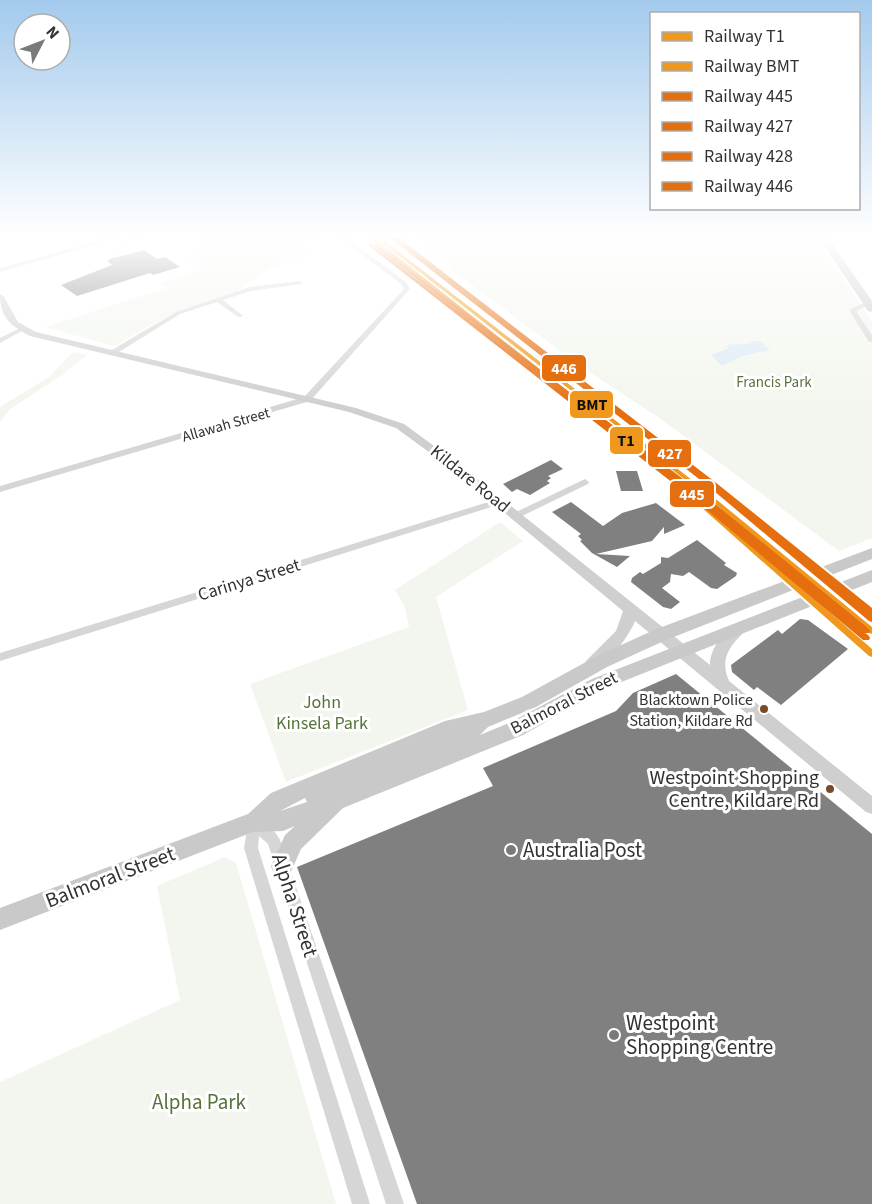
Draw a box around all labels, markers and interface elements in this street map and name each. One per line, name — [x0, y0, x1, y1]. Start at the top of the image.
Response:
north arrow — [12, 12, 72, 72]
legend — [650, 12, 860, 210]
text: N — [41, 21, 64, 44]
text: Railway T1 — [704, 24, 785, 49]
text: Railway BMT — [704, 54, 800, 79]
text: Railway 445 — [704, 84, 793, 109]
text: Railway 427 — [704, 114, 793, 139]
text: Railway 428 — [704, 144, 793, 169]
text: Railway 446 — [704, 174, 793, 199]
line badge: 446 — [541, 354, 587, 382]
text: 446 — [551, 358, 577, 380]
park label: Francis Park — [736, 372, 812, 393]
line badge: BMT — [569, 390, 614, 419]
text: BMT — [577, 394, 607, 416]
street label: Allawah Street — [180, 402, 272, 448]
line badge: T1 — [609, 426, 644, 455]
text: T1 — [617, 430, 635, 452]
street label: Kildare Road — [425, 439, 515, 519]
line badge: 427 — [647, 439, 692, 468]
text: 427 — [657, 443, 683, 465]
line badge: 445 — [669, 480, 715, 508]
text: 445 — [679, 484, 705, 506]
street label: Carinya Street — [195, 553, 303, 607]
street label: Balmoral Street — [506, 665, 622, 741]
place label: Blacktown Police Station, Kildare Rd — [629, 689, 753, 732]
park label: John Kinsela Park — [276, 690, 368, 736]
marker: Blacktown Police Station, Kildare Rd — [758, 703, 770, 715]
place label: Westpoint Shopping Centre, Kildare Rd — [650, 764, 819, 815]
marker: Westpoint Shopping Centre, Kildare Rd — [824, 783, 836, 795]
place label: Australia Post — [523, 835, 642, 865]
street label: Balmoral Street — [41, 839, 179, 915]
marker: Australia Post — [504, 843, 518, 857]
street label: Alpha Street — [264, 849, 326, 961]
place label: Westpoint Shopping Centre — [626, 1008, 773, 1062]
marker: Westpoint Shopping Centre — [607, 1028, 621, 1042]
park label: Alpha Park — [152, 1087, 247, 1117]

